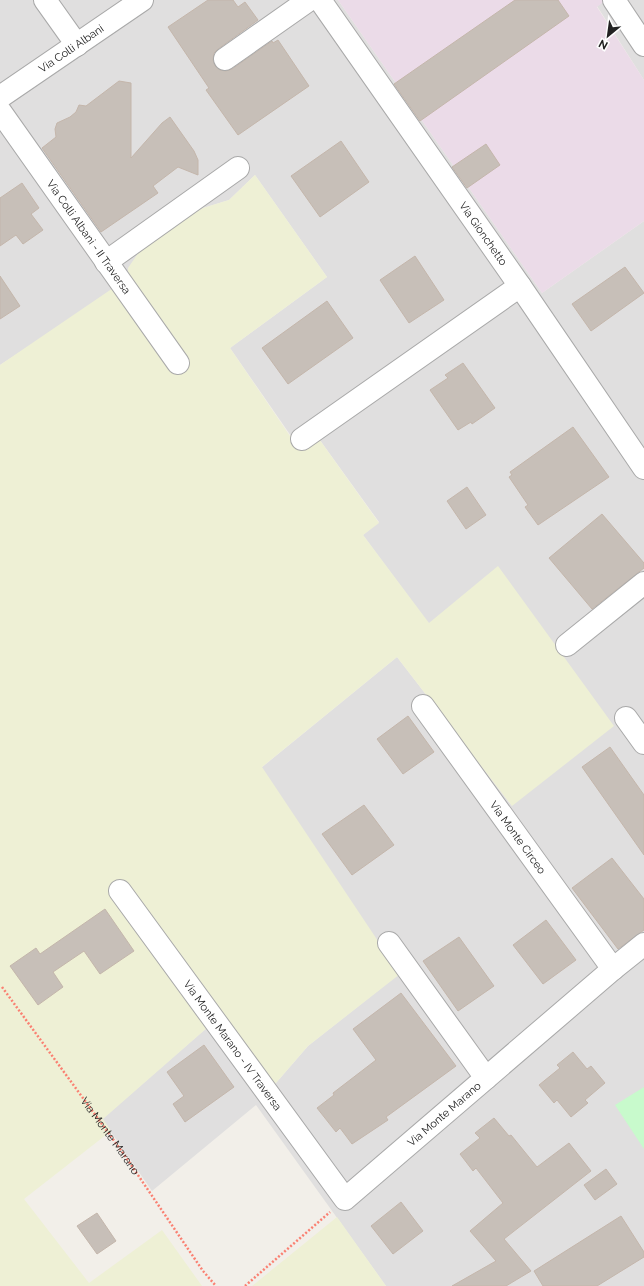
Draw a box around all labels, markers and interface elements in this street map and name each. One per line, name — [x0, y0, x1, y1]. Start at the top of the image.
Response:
north arrow — [588, 16, 628, 56]
street label: Via Colli Albani — [36, 22, 106, 76]
text: N — [597, 37, 610, 52]
street label: Via Colli Albani - II Traversa — [44, 177, 133, 297]
street label: Via Gionchetto — [456, 200, 510, 269]
street label: Via Monte Circeo — [487, 799, 548, 877]
street label: Via Monte Marano - IV Traversa — [180, 978, 284, 1113]
street label: Via Monte Marano — [405, 1079, 484, 1149]
street label: Via Monte Marano — [77, 1095, 142, 1178]

